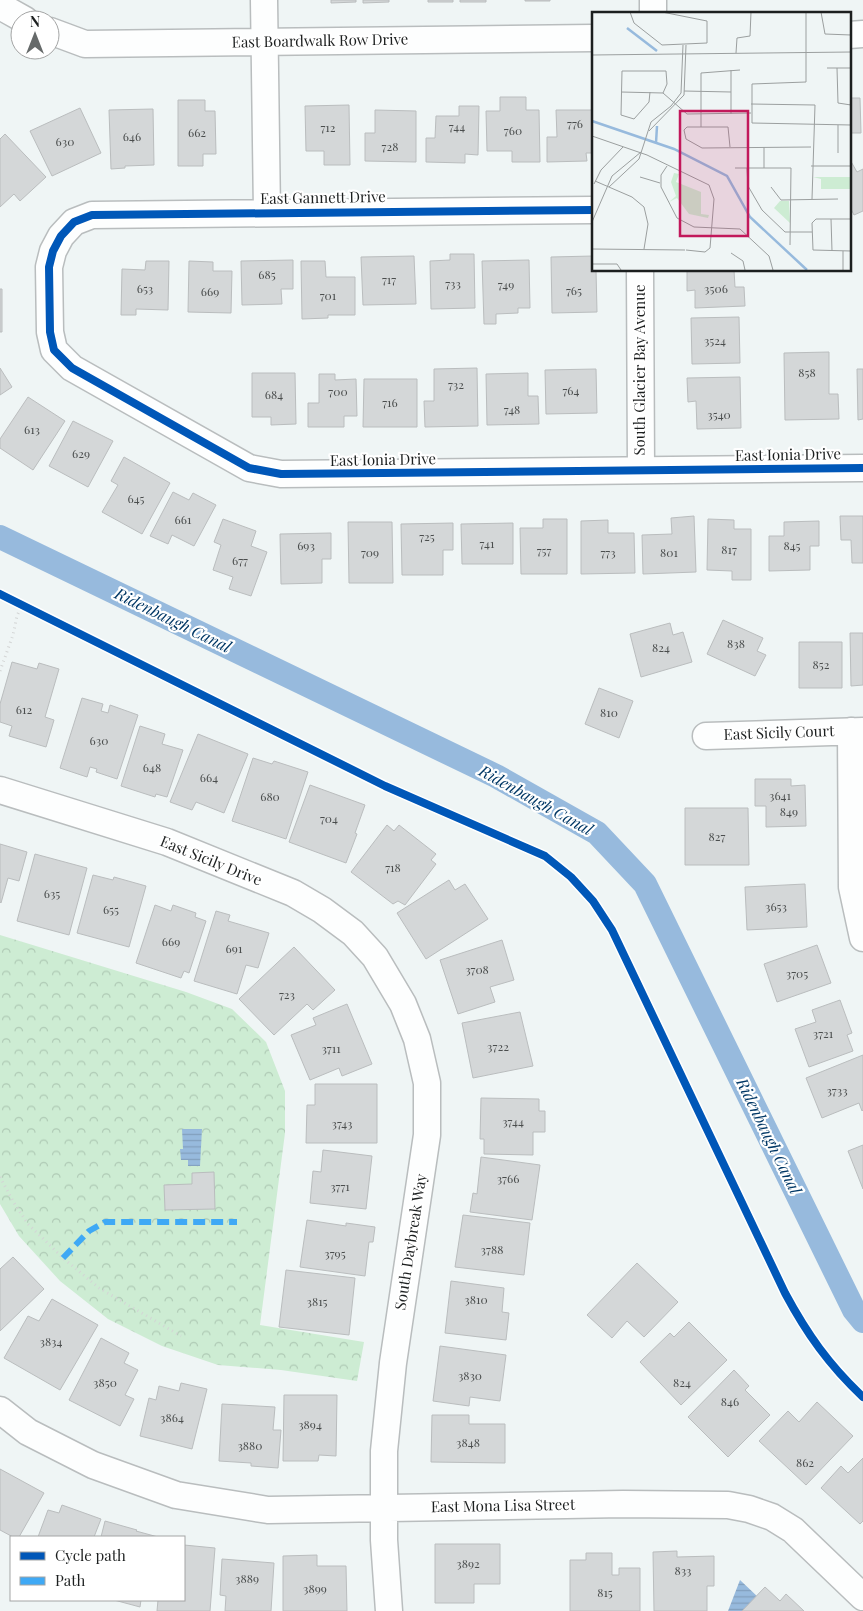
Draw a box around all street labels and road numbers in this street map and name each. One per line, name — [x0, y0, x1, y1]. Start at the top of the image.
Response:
street label: East Boardwalk Row Drive — [231, 28, 408, 52]
street label: East Gannett Drive — [260, 186, 386, 208]
street label: South Glacier Bay Avenue — [629, 284, 649, 456]
street label: East Ionia Drive — [735, 443, 841, 465]
street label: East Ionia Drive — [330, 448, 436, 470]
street label: East Sicily Court — [723, 720, 835, 744]
street label: East Sicily Drive — [157, 831, 265, 890]
street label: South Daybreak Way — [389, 1172, 431, 1311]
street label: East Mona Lisa Street — [431, 1494, 576, 1516]

